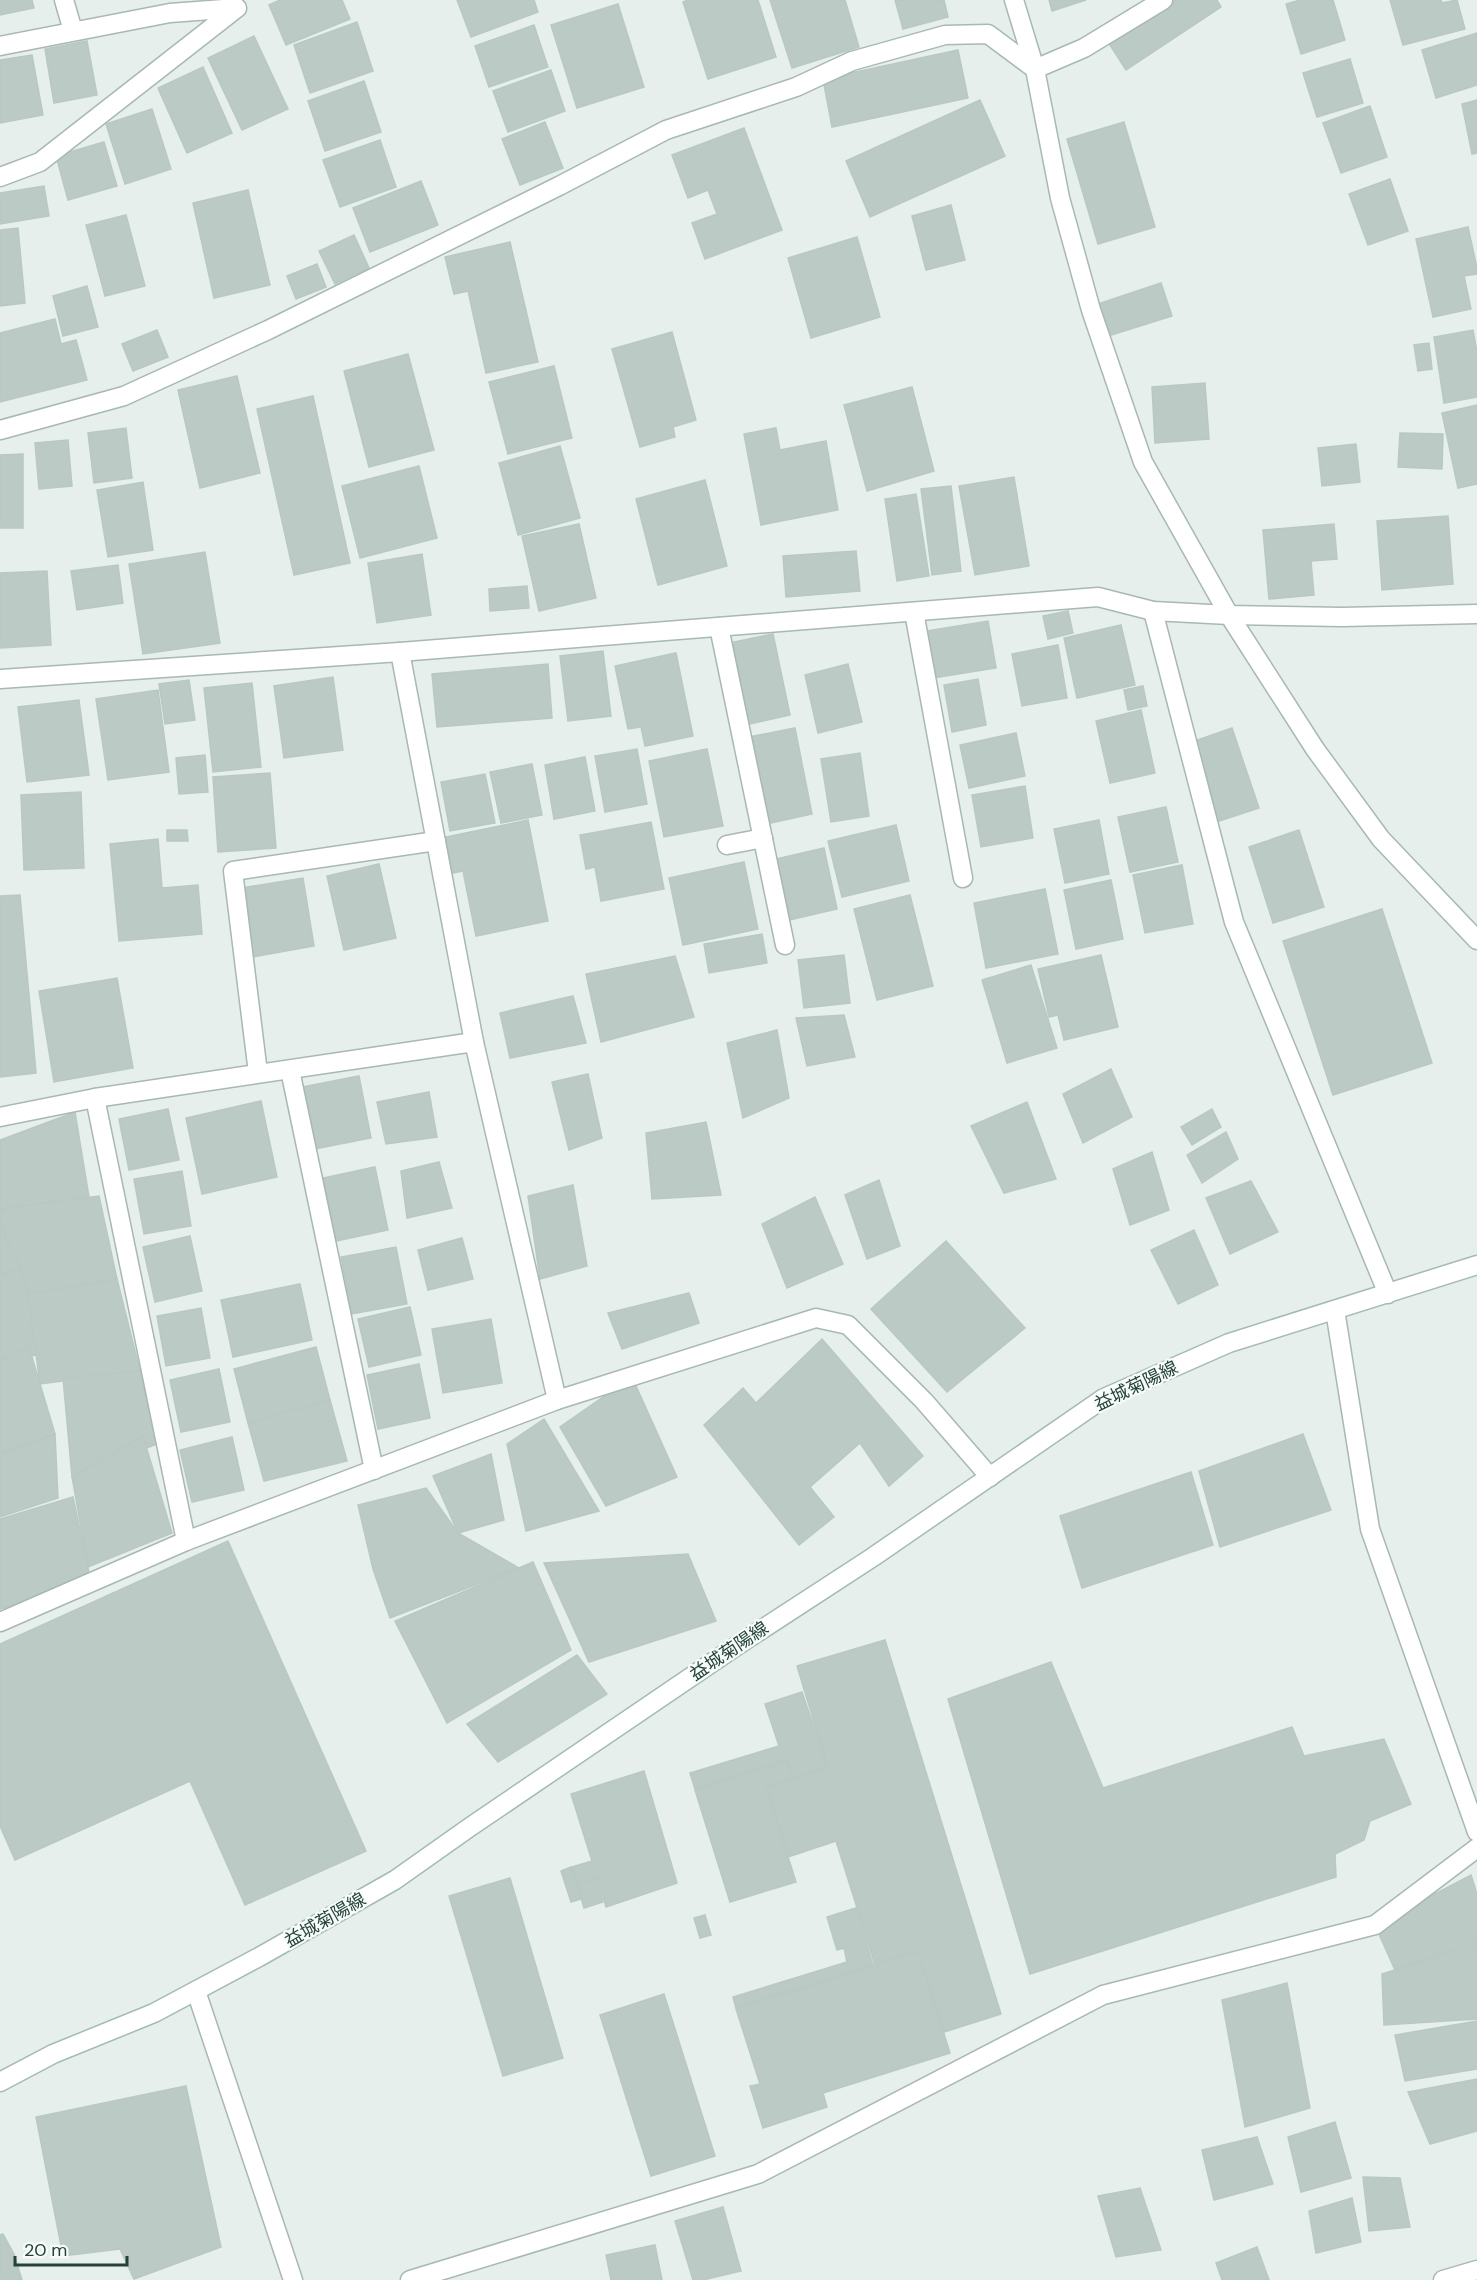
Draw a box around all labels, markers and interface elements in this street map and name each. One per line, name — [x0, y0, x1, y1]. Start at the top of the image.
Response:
street label: 益城菊陽線 — [1090, 1355, 1182, 1417]
street label: 益城菊陽線 — [685, 1616, 773, 1686]
street label: 益城菊陽線 — [280, 1887, 370, 1953]
scale bar — [15, 2229, 128, 2267]
text: 20 m — [24, 2238, 67, 2262]

